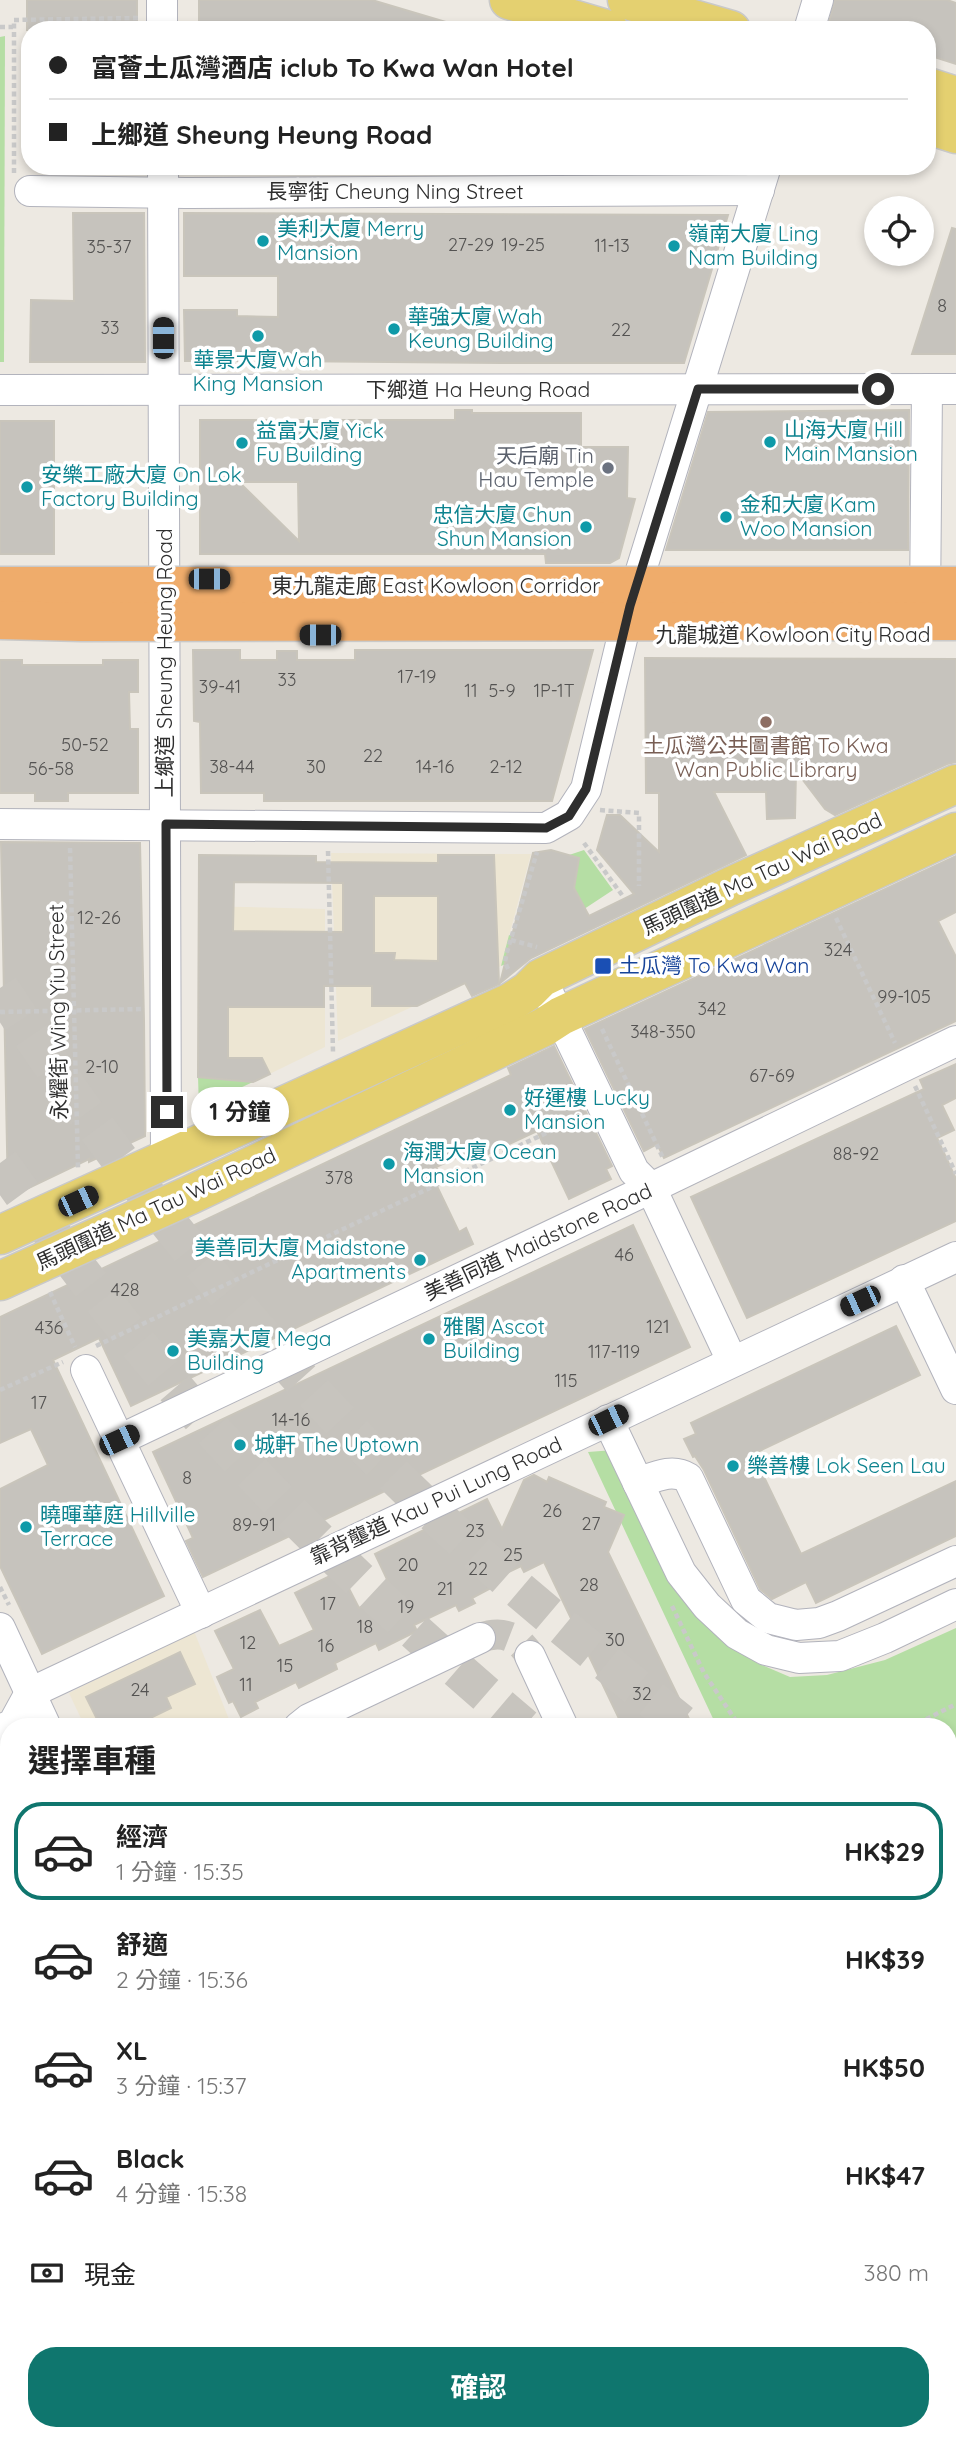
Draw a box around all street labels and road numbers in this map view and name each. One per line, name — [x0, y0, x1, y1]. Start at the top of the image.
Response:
street label: 長寧街 Cheung Ning Street — [266, 178, 524, 204]
street label: 下鄉道 Ha Heung Road — [366, 376, 590, 402]
street label: 上鄉道 Sheung Heung Road — [151, 528, 177, 798]
street label: 東九龍走廊 East Kowloon Corridor — [272, 572, 600, 598]
street label: 九龍城道 Kowloon City Road — [656, 621, 930, 647]
street label: 馬頭圍道 Ma Tau Wai Road — [638, 806, 886, 940]
street label: 永耀街 Wing Yiu Street — [42, 904, 72, 1120]
street label: 馬頭圍道 Ma Tau Wai Road — [32, 1141, 280, 1275]
street label: 美善同道 Maidstone Road — [420, 1177, 656, 1305]
street label: 靠背壟道 Kau Pui Lung Road — [306, 1430, 566, 1570]

